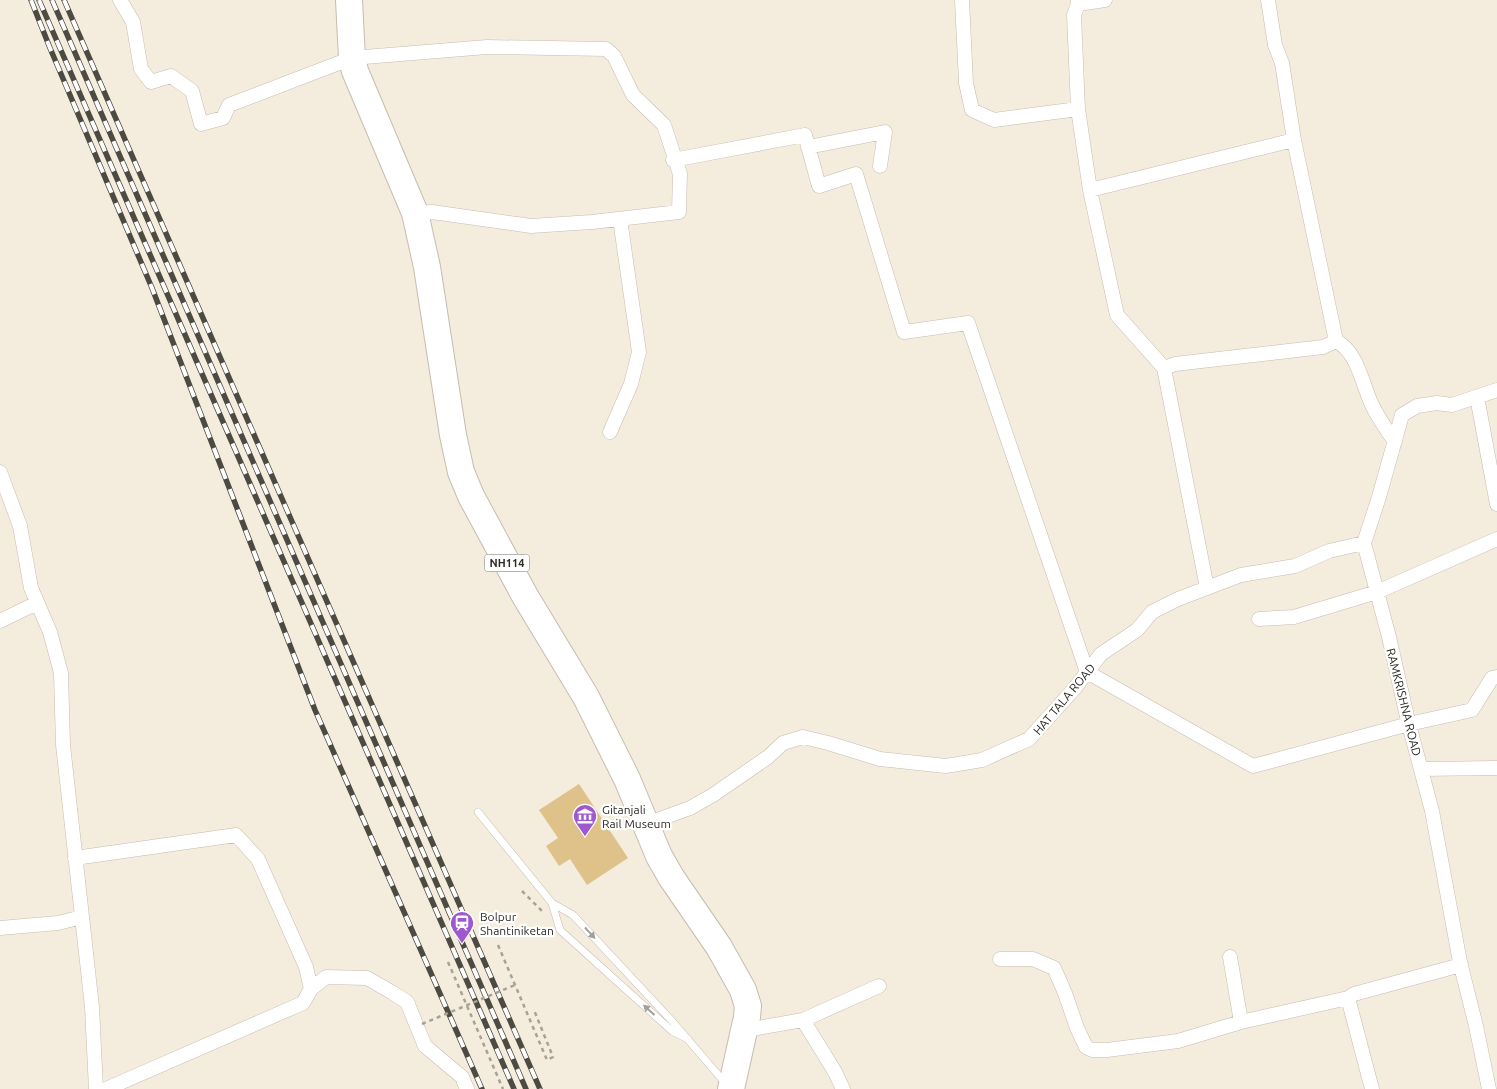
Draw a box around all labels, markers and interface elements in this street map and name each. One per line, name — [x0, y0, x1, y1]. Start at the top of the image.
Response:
road number: NH114 — [484, 554, 530, 572]
street label: RAMKRISHNA ROAD — [1384, 647, 1424, 757]
street label: HAT TALA ROAD — [1031, 661, 1097, 737]
museum icon: Gitanjali Rail Museum — [572, 803, 598, 837]
place label: Gitanjali Rail Museum — [602, 803, 671, 830]
station icon: Bolpur Shantiniketan — [449, 910, 475, 944]
place label: Bolpur Shantiniketan — [480, 910, 554, 937]
one-way arrow — [584, 927, 596, 939]
one-way arrow — [643, 1004, 655, 1016]

